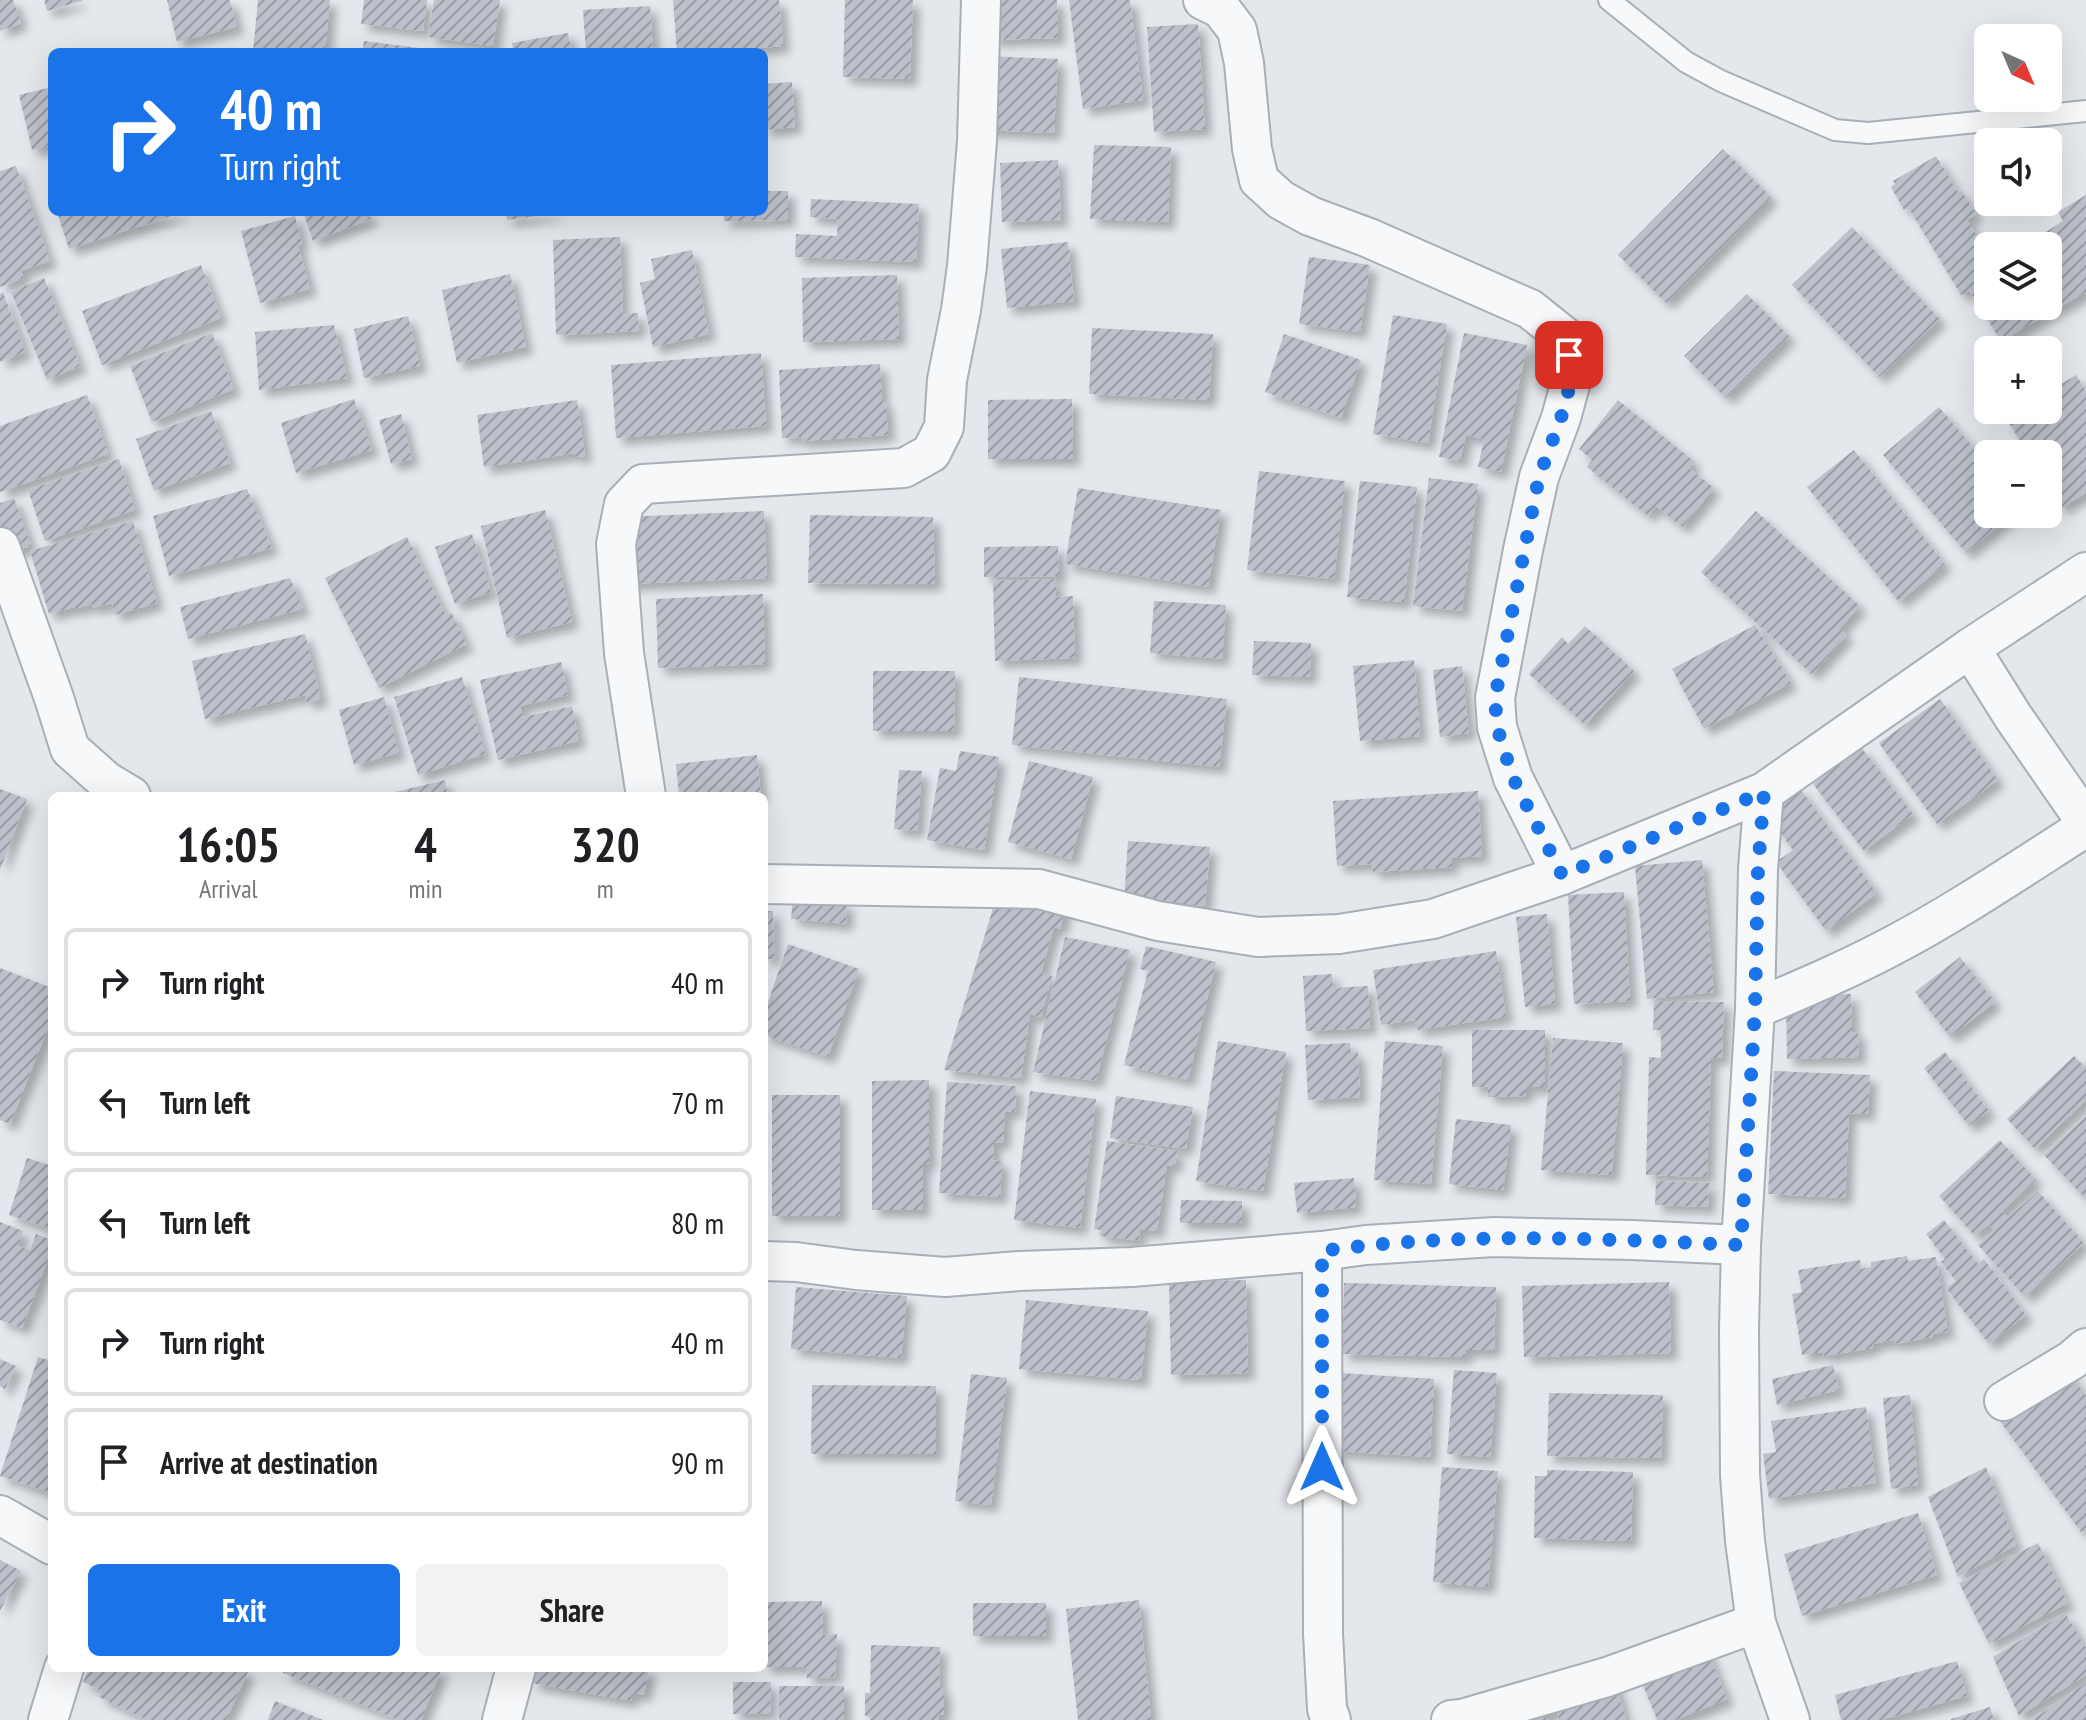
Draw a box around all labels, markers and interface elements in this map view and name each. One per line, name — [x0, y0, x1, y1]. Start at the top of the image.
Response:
north arrow — [1974, 24, 2062, 112]
map controls — [1974, 24, 2062, 528]
text: 40 m — [220, 73, 322, 145]
icon: right — [88, 80, 192, 184]
button: sound — [1974, 128, 2062, 216]
text: Turn right — [220, 143, 341, 190]
button: layers — [1974, 232, 2062, 320]
pin — [1535, 321, 1603, 389]
icon: arrive — [1547, 333, 1591, 377]
button: + — [1974, 336, 2062, 424]
button: − — [1974, 440, 2062, 528]
text: 16:05 — [176, 813, 280, 875]
text: 4 — [414, 813, 437, 875]
text: 320 — [571, 813, 640, 875]
text: Arrival — [199, 872, 258, 905]
text: min — [408, 872, 442, 905]
text: m — [597, 872, 614, 905]
icon: right — [92, 960, 136, 1004]
text: Turn right — [160, 963, 264, 1002]
text: 40 m — [671, 963, 724, 1002]
icon: left — [92, 1080, 136, 1124]
text: Turn left — [160, 1083, 250, 1122]
text: 70 m — [671, 1083, 724, 1122]
icon: left — [92, 1200, 136, 1244]
text: Turn left — [160, 1203, 250, 1242]
text: 80 m — [671, 1203, 724, 1242]
icon: right — [92, 1320, 136, 1364]
text: Turn right — [160, 1323, 264, 1362]
text: 40 m — [671, 1323, 724, 1362]
position arrow — [1280, 1425, 1364, 1509]
icon: arrive — [92, 1440, 136, 1484]
text: Arrive at destination — [160, 1443, 378, 1482]
text: 90 m — [671, 1443, 724, 1482]
button: Exit — [88, 1564, 400, 1656]
button: Share — [416, 1564, 728, 1656]

